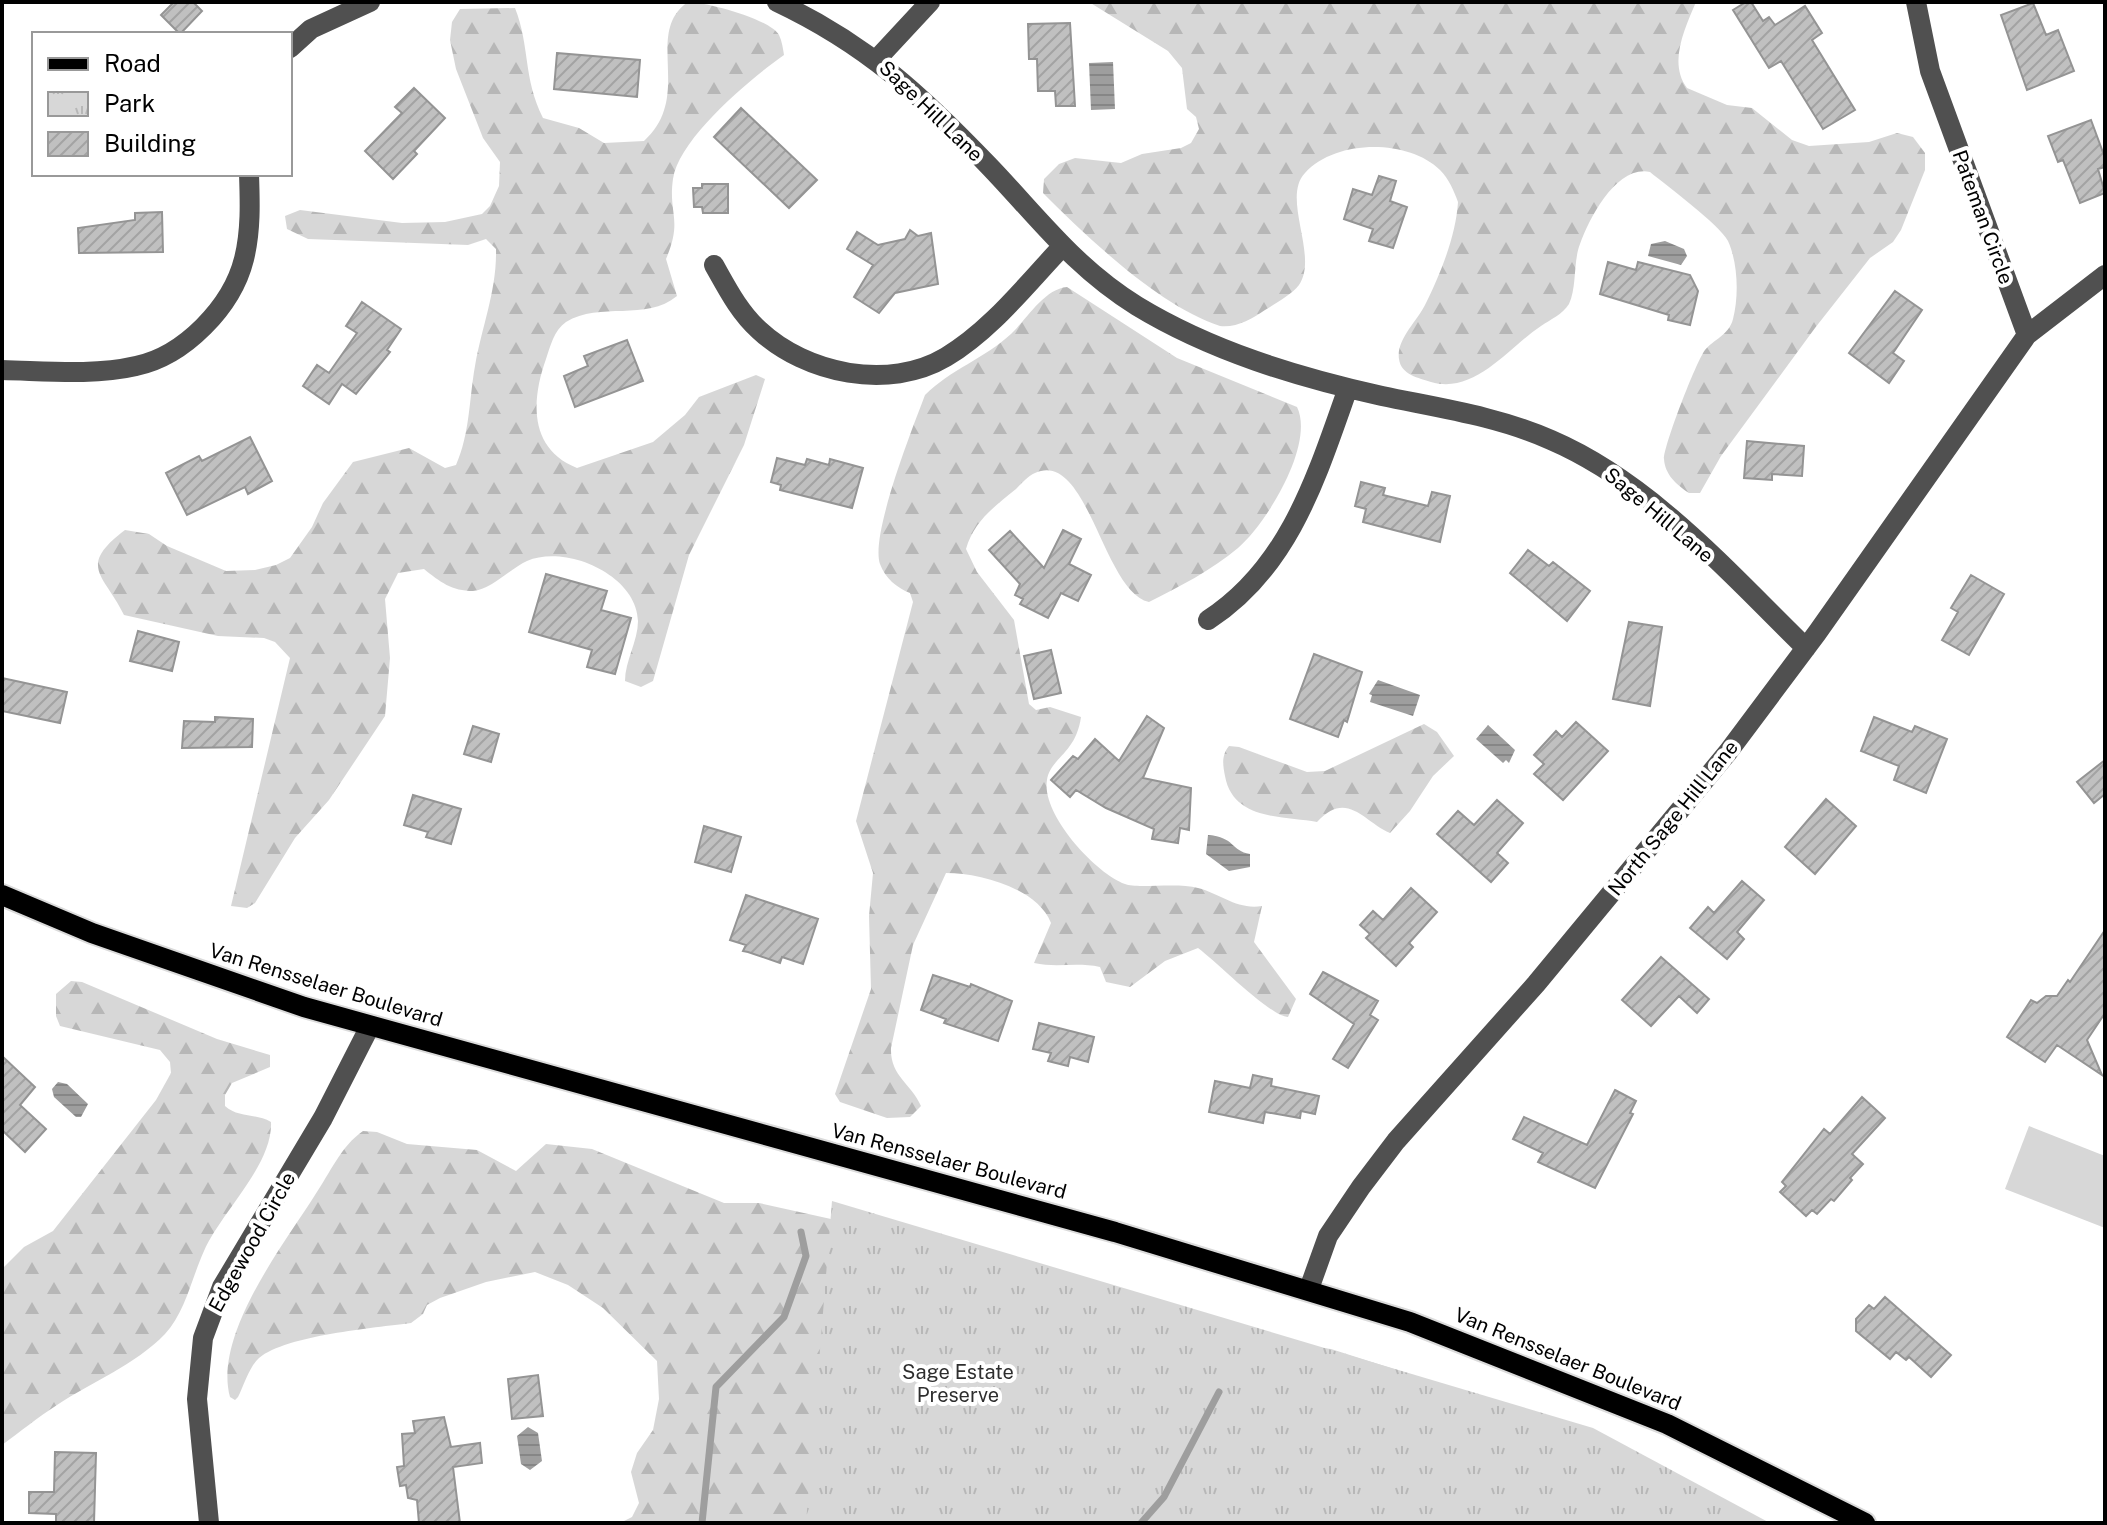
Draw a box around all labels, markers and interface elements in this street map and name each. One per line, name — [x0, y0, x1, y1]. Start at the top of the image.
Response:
legend — [32, 32, 292, 176]
text: Road — [104, 49, 161, 77]
street label: Sage Hill Lane — [874, 56, 988, 166]
text: Park — [104, 89, 155, 117]
text: Building — [104, 129, 196, 157]
street label: Pateman Circle — [1948, 147, 2018, 287]
street label: Sage Hill Lane — [1600, 462, 1718, 568]
street label: North Sage Hill Lane — [1603, 736, 1743, 900]
street label: Van Rensselaer Boulevard — [207, 938, 445, 1032]
street label: Van Rensselaer Boulevard — [829, 1118, 1069, 1204]
street label: Edgewood Circle — [204, 1168, 300, 1316]
street label: Van Rensselaer Boulevard — [1451, 1302, 1685, 1416]
park label: Sage Estate Preserve — [902, 1360, 1014, 1407]

